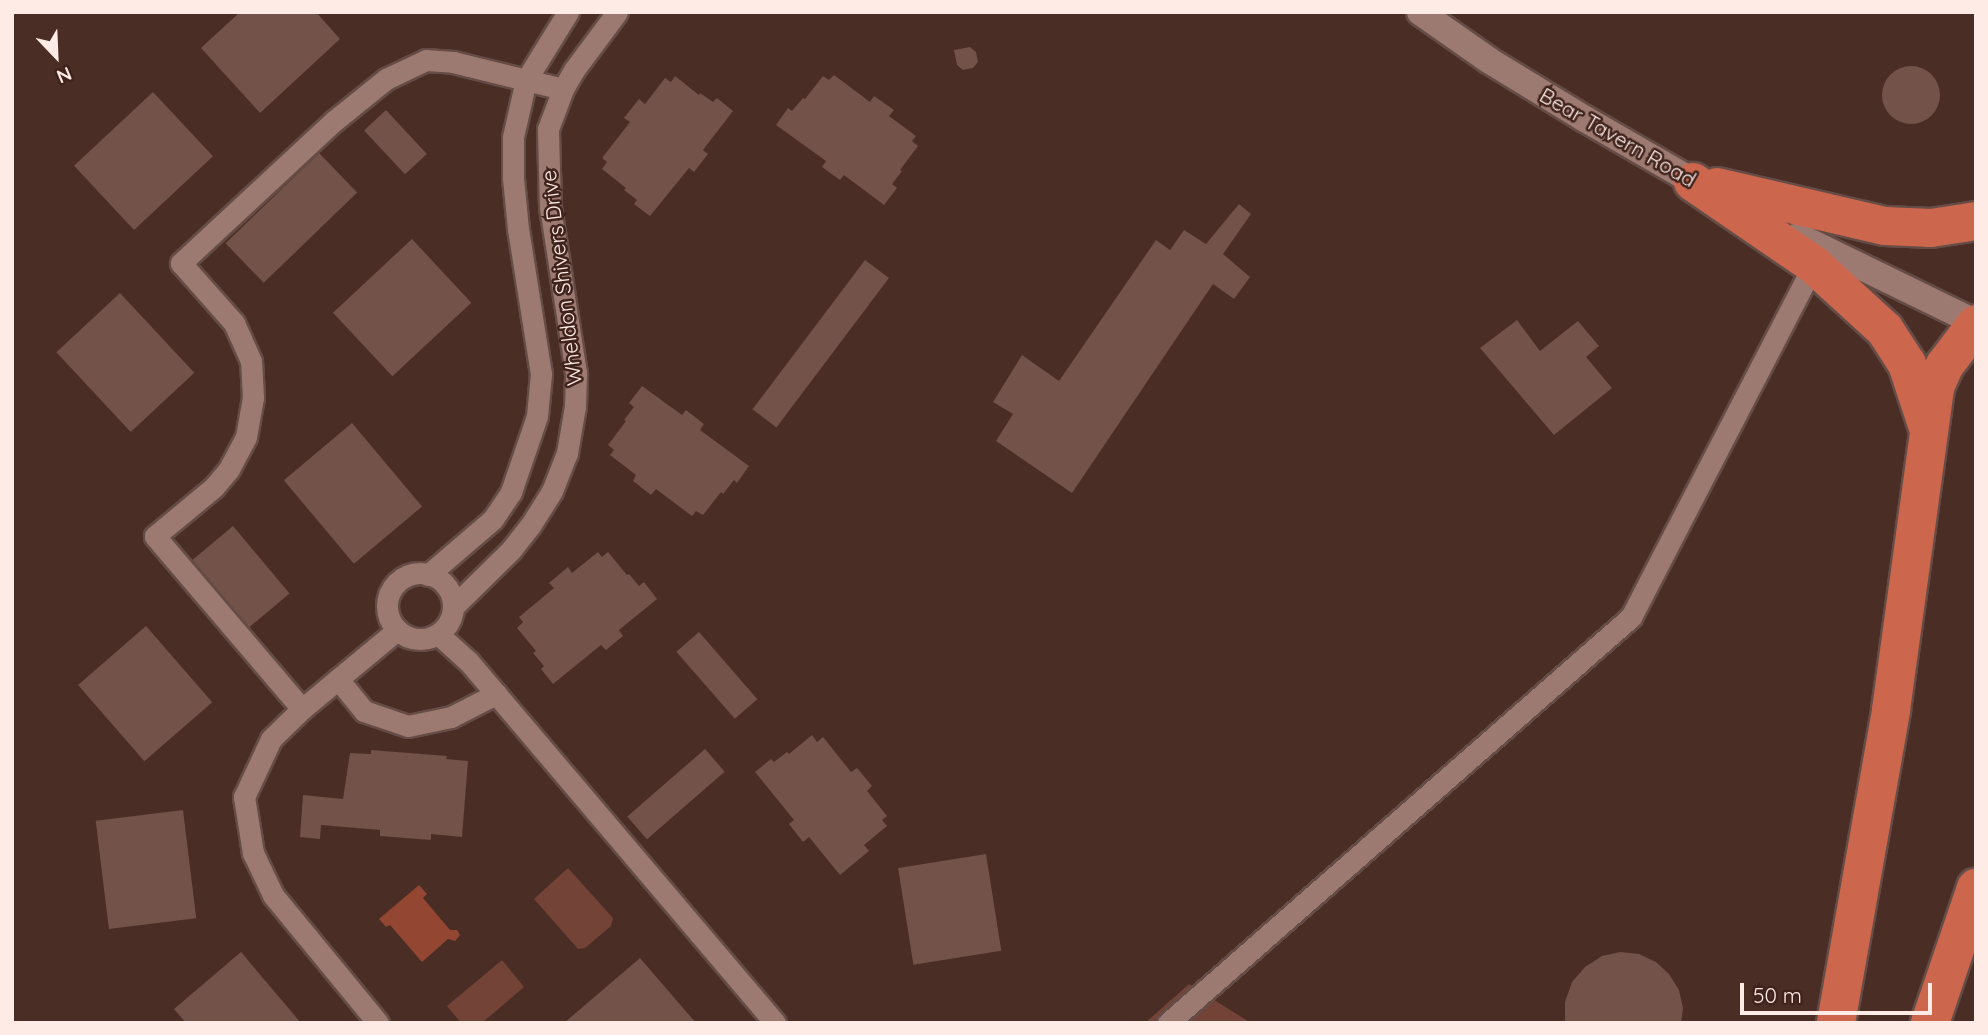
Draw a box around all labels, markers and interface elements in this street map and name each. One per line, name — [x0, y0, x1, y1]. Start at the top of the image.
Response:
north arrow — [21, 21, 91, 91]
text: N — [53, 62, 75, 89]
street label: Bear Tavern Road — [1535, 82, 1701, 192]
street label: Wheldon Shivers Drive — [535, 169, 587, 387]
scale bar — [1743, 968, 1936, 1012]
text: 50 m — [1753, 982, 1802, 1008]

